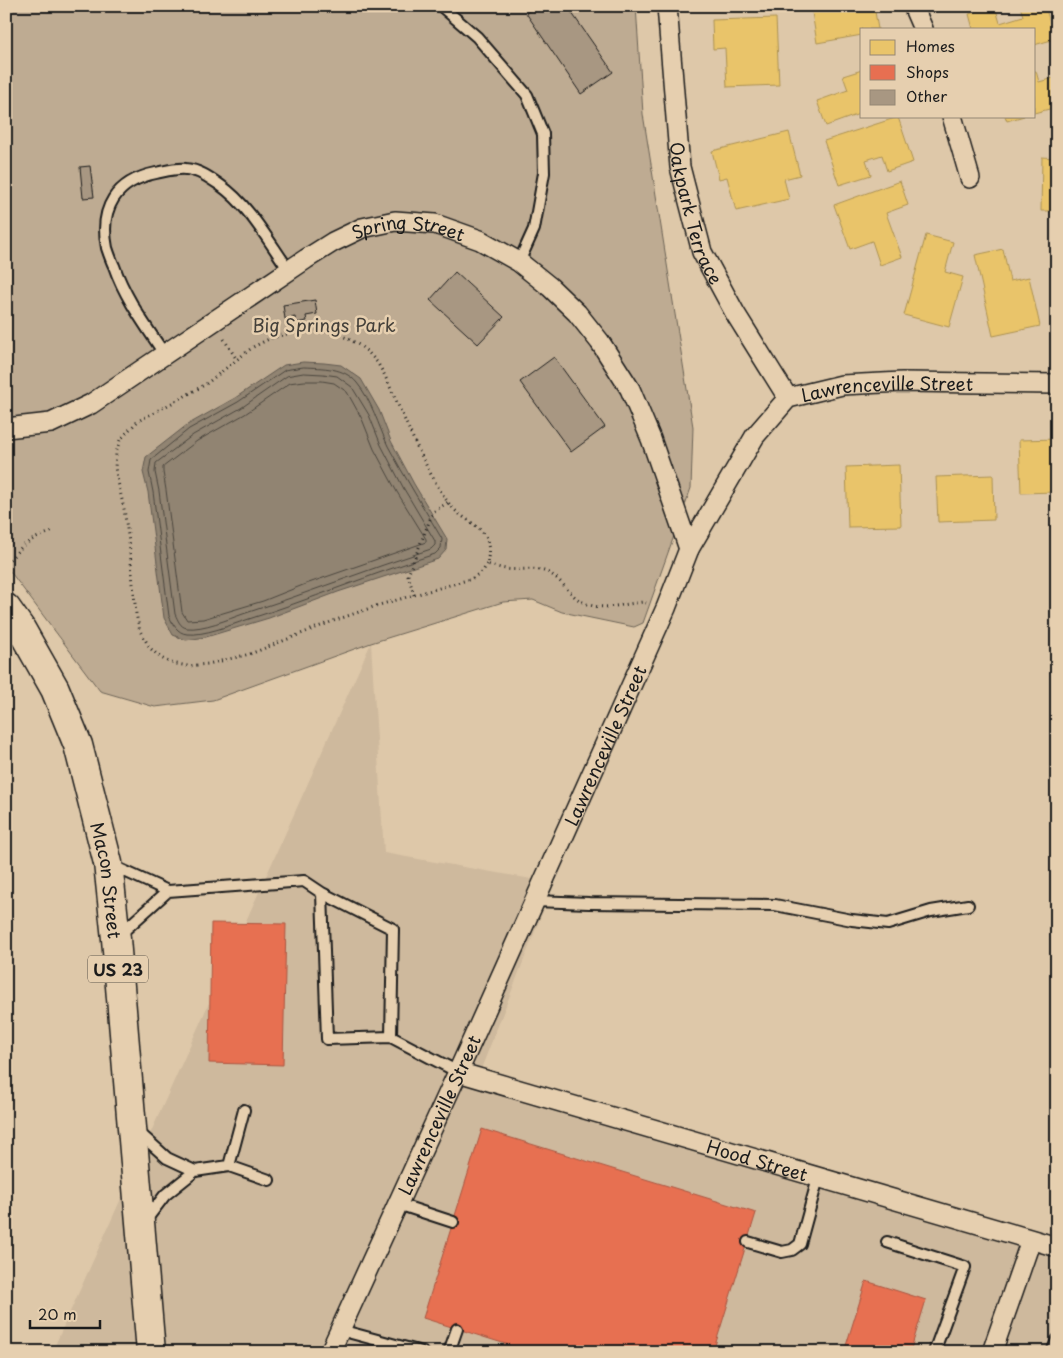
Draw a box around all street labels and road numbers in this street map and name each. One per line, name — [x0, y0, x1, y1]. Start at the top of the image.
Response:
street label: Oakpark Terrace — [665, 141, 730, 289]
street label: Spring Street — [346, 207, 469, 247]
street label: Lawrenceville Street — [798, 368, 973, 408]
street label: Lawrenceville Street — [557, 661, 652, 830]
street label: Macon Street — [85, 819, 129, 940]
road number: US 23 — [88, 956, 148, 982]
street label: Lawrenceville Street — [390, 1030, 487, 1199]
street label: Hood Street — [704, 1132, 811, 1187]

